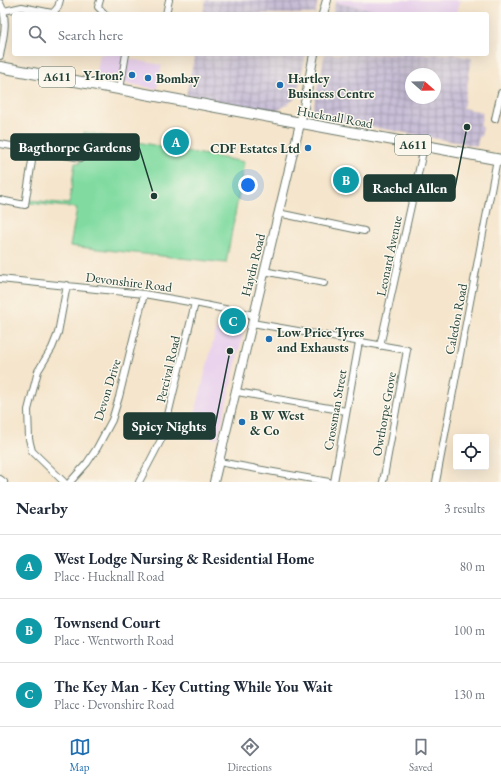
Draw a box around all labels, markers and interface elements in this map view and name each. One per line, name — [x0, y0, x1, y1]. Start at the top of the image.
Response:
search box — [12, 12, 489, 56]
icon: search — [26, 23, 48, 45]
text: Search here — [58, 25, 123, 44]
road number: A611 — [39, 67, 75, 87]
place label: Y-Iron? — [83, 67, 124, 84]
north arrow — [405, 68, 441, 104]
marker: Y-Iron? — [127, 70, 137, 80]
place label: Bombay — [156, 70, 200, 87]
place label: Hartley Business Centre — [288, 70, 375, 102]
marker: Bombay — [143, 73, 153, 83]
marker: Hartley Business Centre — [275, 80, 285, 90]
street label: Hucknall Road — [296, 102, 375, 132]
pin: A — [163, 127, 189, 157]
callout: Bagthorpe Gardens — [11, 134, 139, 160]
road number: A611 — [395, 135, 431, 155]
text: Bagthorpe Gardens — [19, 138, 131, 156]
place label: CDF Estates Ltd — [210, 140, 301, 157]
marker: CDF Estates Ltd — [303, 143, 313, 153]
pin: B — [333, 165, 359, 195]
your location — [238, 175, 258, 195]
callout: Rachel Allen — [364, 175, 455, 201]
text: Rachel Allen — [373, 179, 448, 197]
street label: Leonard Avenue — [372, 214, 406, 298]
street label: Haydn Road — [237, 231, 269, 298]
street label: Devonshire Road — [85, 268, 174, 296]
street label: Caledon Road — [441, 282, 471, 356]
pin: C — [220, 306, 246, 336]
place label: Low Price Tyres and Exhausts — [277, 324, 365, 356]
street label: Percival Road — [152, 334, 184, 404]
marker: Low Price Tyres and Exhausts — [264, 334, 274, 344]
street label: Devon Drive — [90, 357, 124, 423]
street label: Crossman Street — [320, 368, 350, 452]
street label: Owthorpe Grove — [368, 371, 400, 457]
place label: B W West & Co — [250, 407, 304, 439]
callout: Spicy Nights — [124, 413, 215, 439]
text: Spicy Nights — [132, 417, 206, 435]
marker: B W West & Co — [237, 417, 247, 427]
map controls — [453, 434, 489, 470]
button: locate — [453, 434, 489, 470]
text: Nearby — [16, 497, 68, 519]
text: 3 results — [444, 500, 485, 517]
text: West Lodge Nursing & Residential Home — [54, 549, 314, 568]
text: A — [24, 558, 34, 575]
text: 80 m — [460, 558, 485, 575]
text: Place · Hucknall Road — [54, 568, 164, 585]
text: Townsend Court — [54, 613, 160, 632]
text: B — [25, 622, 33, 639]
text: 100 m — [454, 622, 485, 639]
text: Place · Wentworth Road — [54, 632, 174, 649]
text: The Key Man - Key Cutting While You Wait — [54, 677, 333, 696]
text: C — [24, 686, 34, 703]
text: 130 m — [454, 686, 485, 703]
text: Place · Devonshire Road — [54, 696, 174, 713]
tab: Map — [69, 736, 91, 774]
tab: Directions — [228, 736, 272, 774]
tab: Saved — [409, 736, 432, 774]

